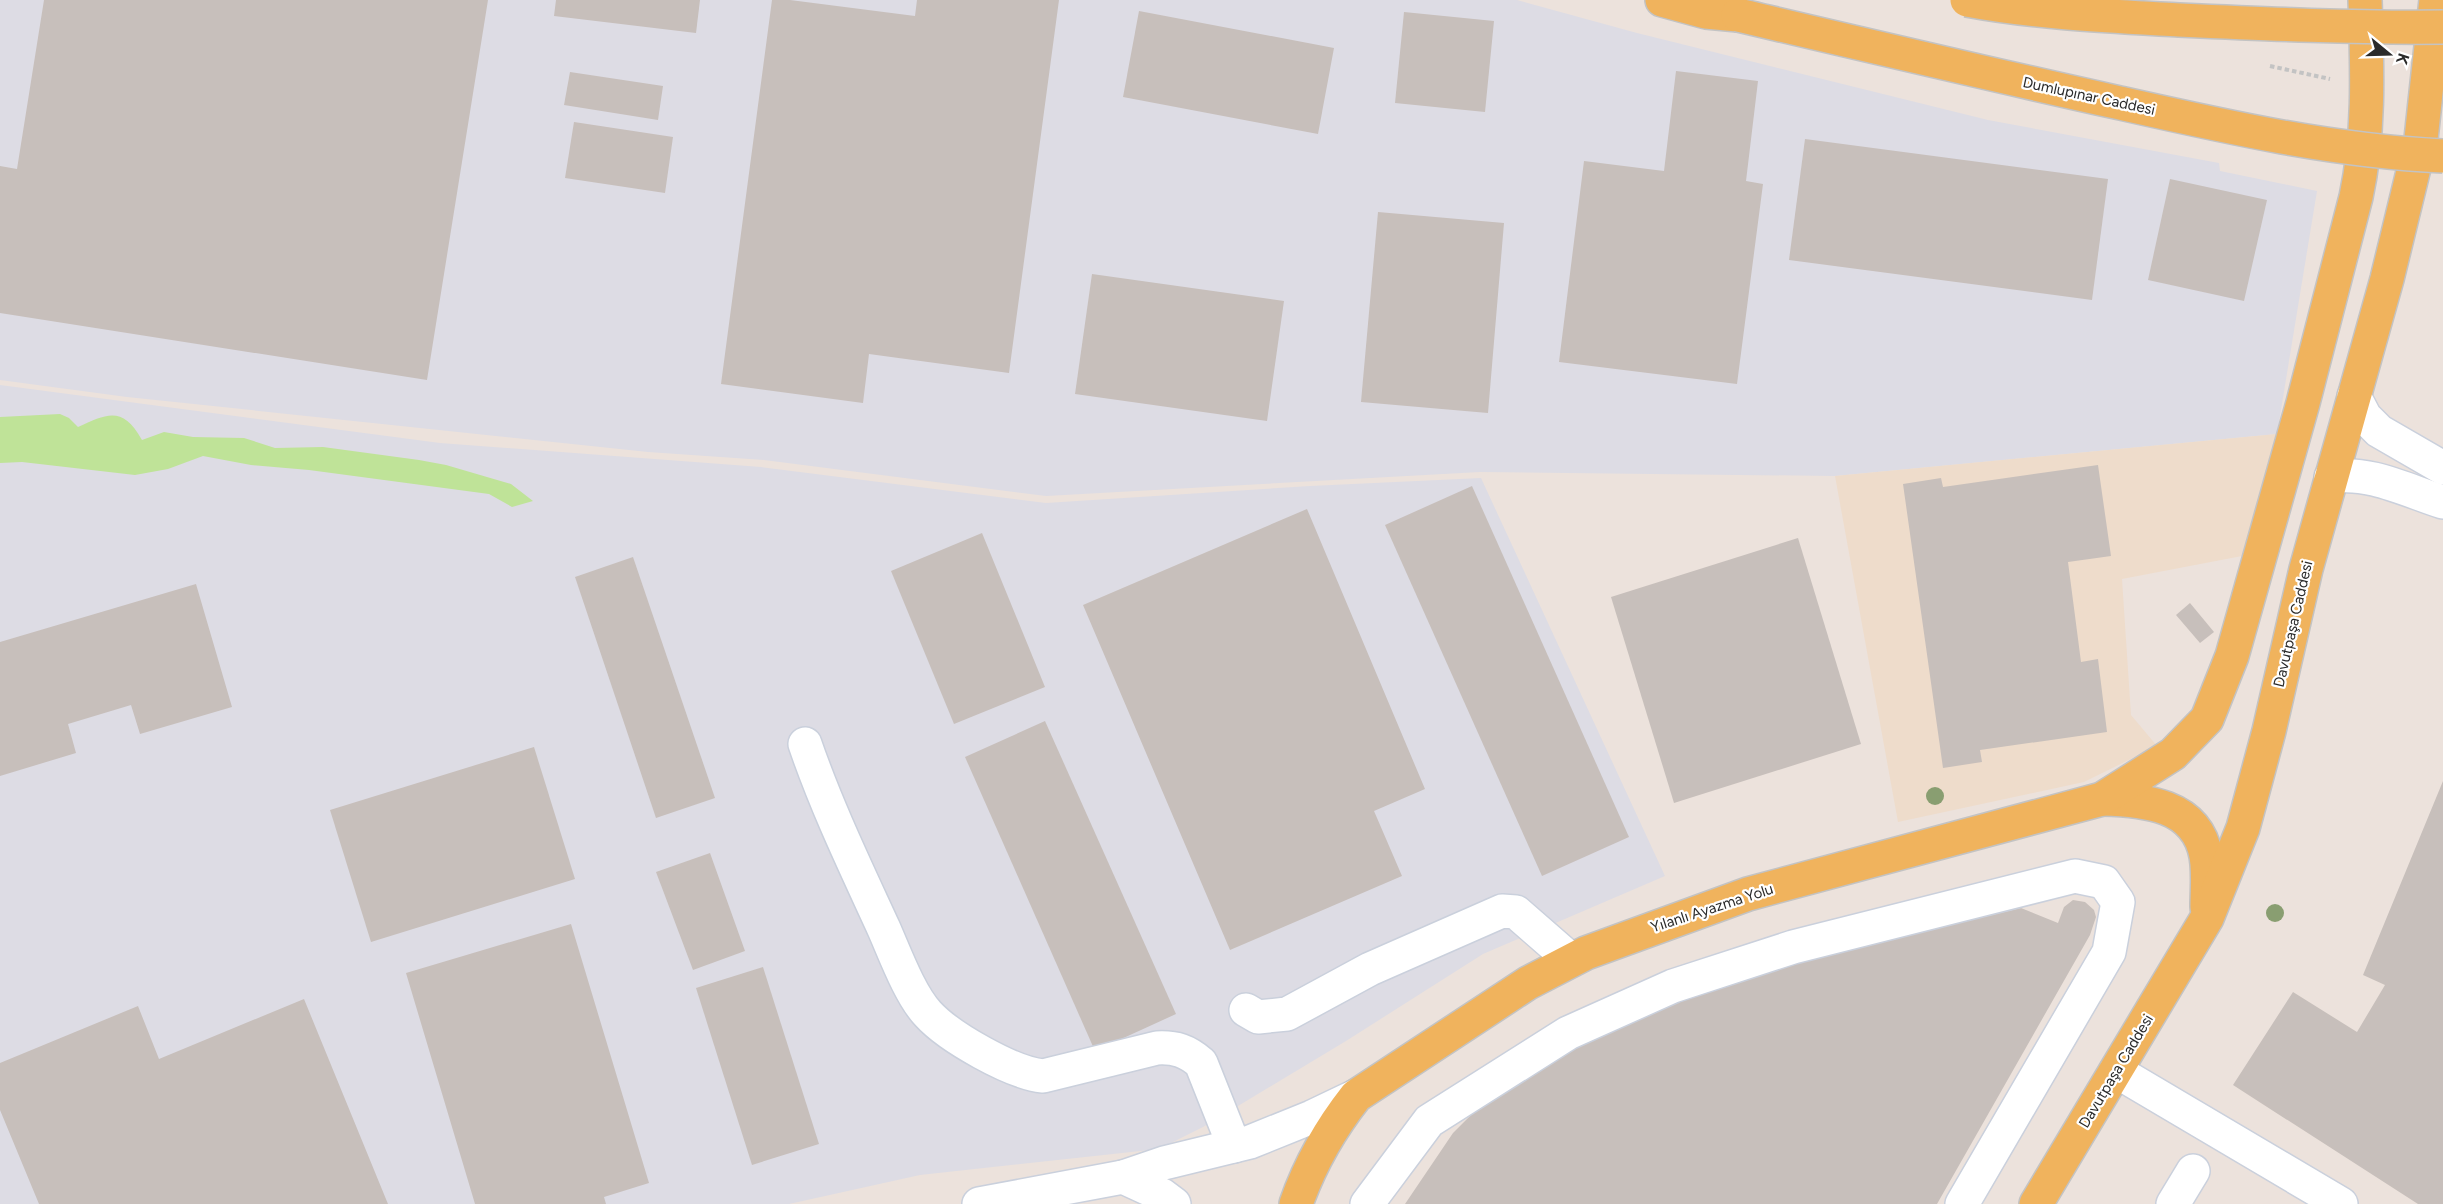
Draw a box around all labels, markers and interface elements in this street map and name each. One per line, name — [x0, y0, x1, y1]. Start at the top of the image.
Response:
north arrow — [2359, 24, 2419, 84]
text: K — [2392, 51, 2413, 67]
street label: Dumlupınar Caddesi — [2021, 73, 2157, 119]
street label: Davutpaşa Caddesi — [2270, 559, 2316, 689]
street label: Yılanlı Ayazma Yolu — [1648, 880, 1776, 936]
street label: Davutpaşa Caddesi — [2075, 1011, 2157, 1131]

